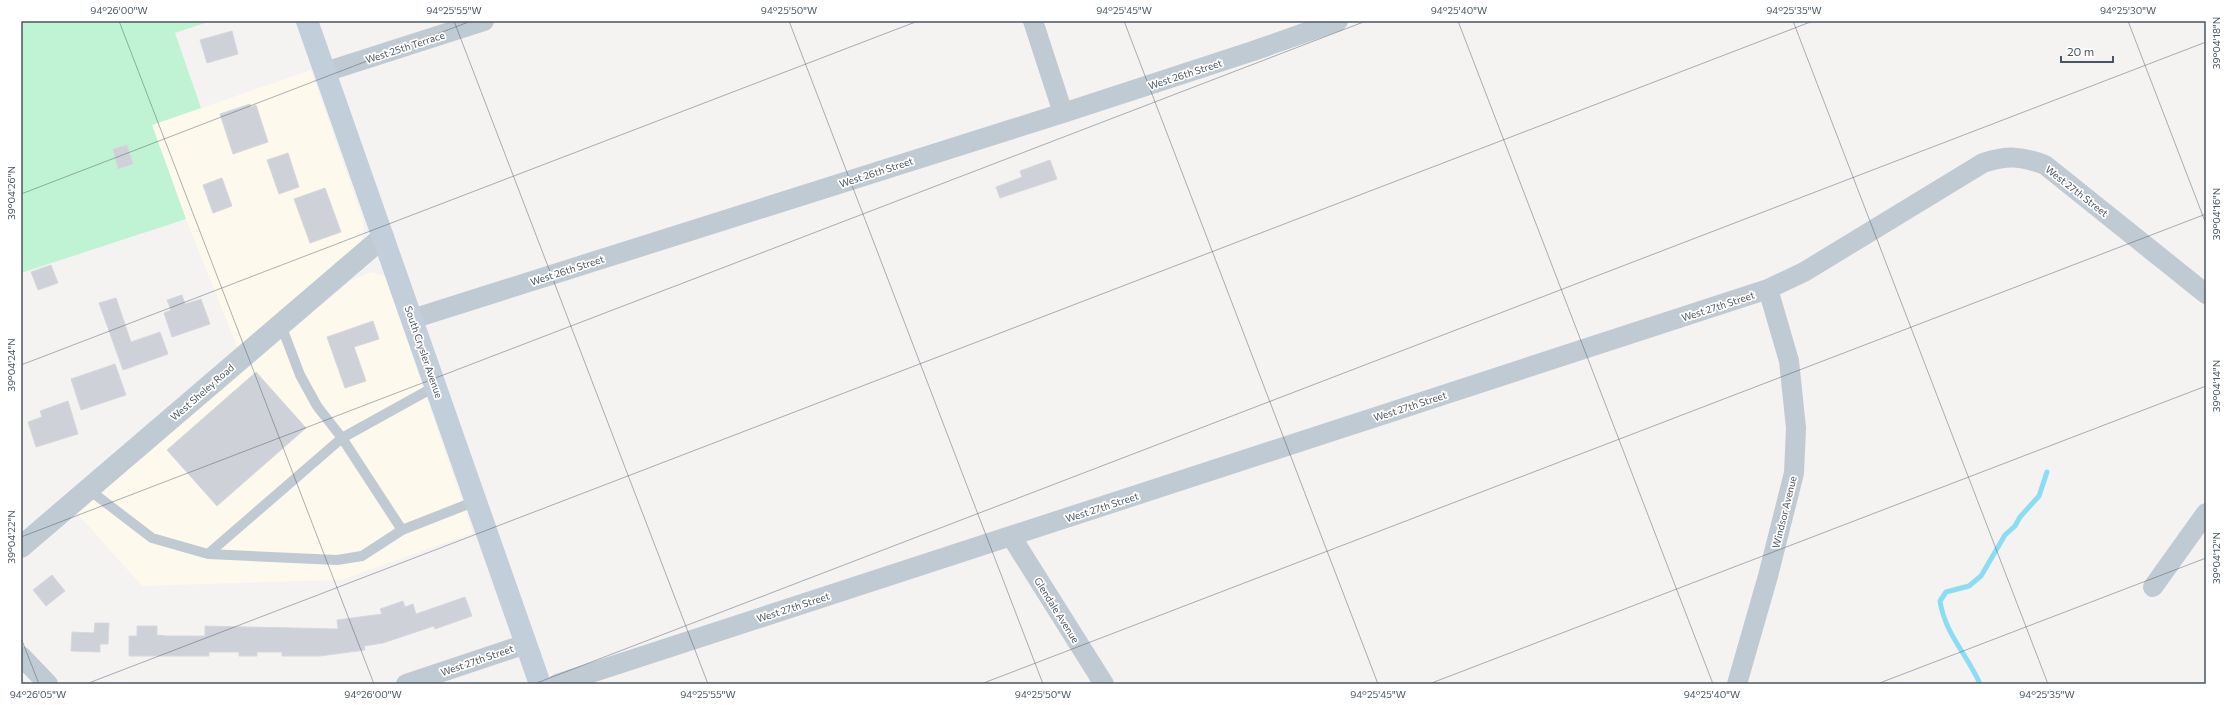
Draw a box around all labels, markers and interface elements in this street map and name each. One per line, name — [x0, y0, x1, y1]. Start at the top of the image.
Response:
text: 94°26'00"W — [90, 4, 148, 16]
text: 94°25'55"W — [426, 4, 482, 16]
text: 94°25'50"W — [761, 4, 817, 16]
text: 94°25'45"W — [1096, 4, 1152, 16]
text: 94°25'40"W — [1431, 4, 1487, 16]
text: 94°25'35"W — [1766, 4, 1822, 16]
text: 94°25'30"W — [2100, 4, 2156, 16]
text: 39°04'18"N — [2210, 17, 2222, 69]
street label: West 25th Terrace — [364, 29, 446, 65]
scale bar — [2061, 38, 2113, 64]
text: 20 m — [2067, 44, 2094, 58]
street label: West 26th Street — [1147, 56, 1223, 92]
street label: West 26th Street — [838, 154, 914, 190]
street label: West 27th Street — [2043, 163, 2111, 219]
text: 39°04'26"N — [5, 166, 17, 220]
text: 39°04'16"N — [2210, 188, 2222, 240]
street label: West 26th Street — [529, 252, 605, 288]
street label: West 27th Street — [1680, 289, 1756, 323]
street label: South Crysler Avenue — [403, 304, 445, 400]
text: 39°04'24"N — [5, 338, 17, 392]
text: 39°04'14"N — [2210, 360, 2222, 412]
street label: West Sheley Road — [168, 361, 236, 423]
street label: West 27th Street — [1372, 389, 1448, 423]
street label: Windsor Avenue — [1769, 475, 1799, 549]
street label: West 27th Street — [1064, 490, 1140, 524]
text: 39°04'22"N — [5, 510, 17, 564]
text: 39°04'12"N — [2210, 532, 2222, 584]
street label: Glendale Avenue — [1032, 575, 1082, 645]
street label: West 27th Street — [755, 590, 831, 624]
street label: West 27th Street — [439, 642, 515, 678]
text: 94°26'05"W — [10, 688, 66, 700]
text: 94°26'00"W — [344, 688, 402, 700]
text: 94°25'55"W — [680, 688, 736, 700]
text: 94°25'50"W — [1015, 688, 1071, 700]
text: 94°25'45"W — [1350, 688, 1406, 700]
text: 94°25'40"W — [1684, 688, 1740, 700]
text: 94°25'35"W — [2019, 688, 2075, 700]

